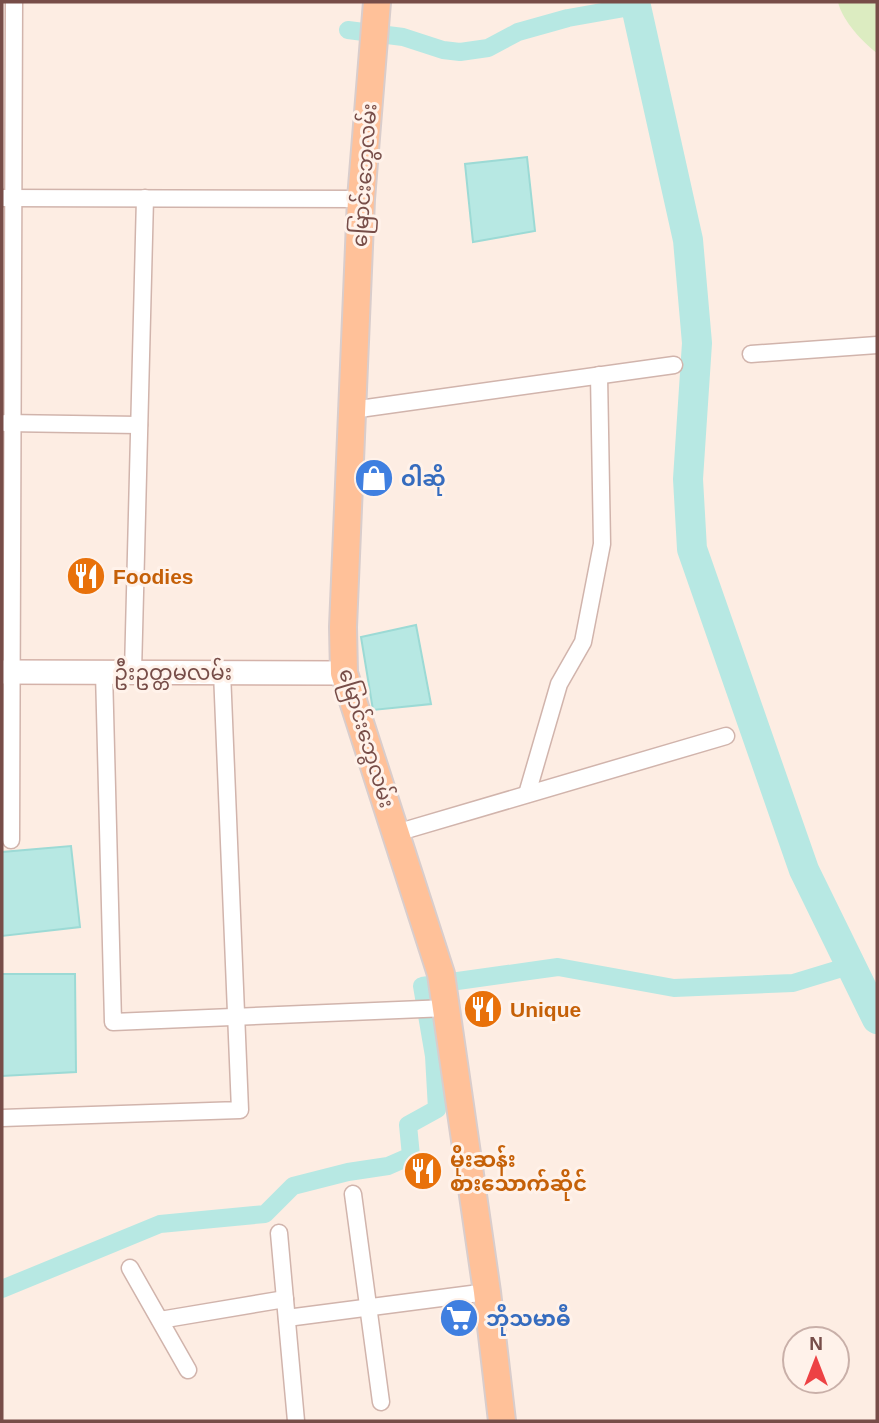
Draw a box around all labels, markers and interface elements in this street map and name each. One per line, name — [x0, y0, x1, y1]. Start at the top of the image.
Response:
street label: မြောင်းဘွေလမ်း — [344, 102, 386, 248]
shop icon: ဝါဆို — [353, 457, 395, 499]
place label: ဝါဆို — [401, 463, 446, 496]
restaurant icon: Foodies — [65, 555, 107, 597]
place label: Foodies — [113, 565, 194, 588]
street label: ဦးဥတ္တမလမ်း — [114, 657, 232, 690]
street label: မြောင်းဘွေလမ်း — [329, 665, 403, 812]
restaurant icon: Unique — [462, 988, 504, 1030]
place label: Unique — [510, 998, 581, 1021]
place label: မိုးဆန်း စားသောက်ဆိုင် — [450, 1144, 587, 1201]
restaurant icon: မိုးဆန်း စားသောက်ဆိုင် — [402, 1150, 444, 1192]
supermarket icon: ဘိုသမာဓီ — [438, 1297, 480, 1339]
place label: ဘိုသမာဓီ — [486, 1303, 571, 1336]
north arrow — [781, 1325, 851, 1395]
text: N — [809, 1333, 823, 1354]

